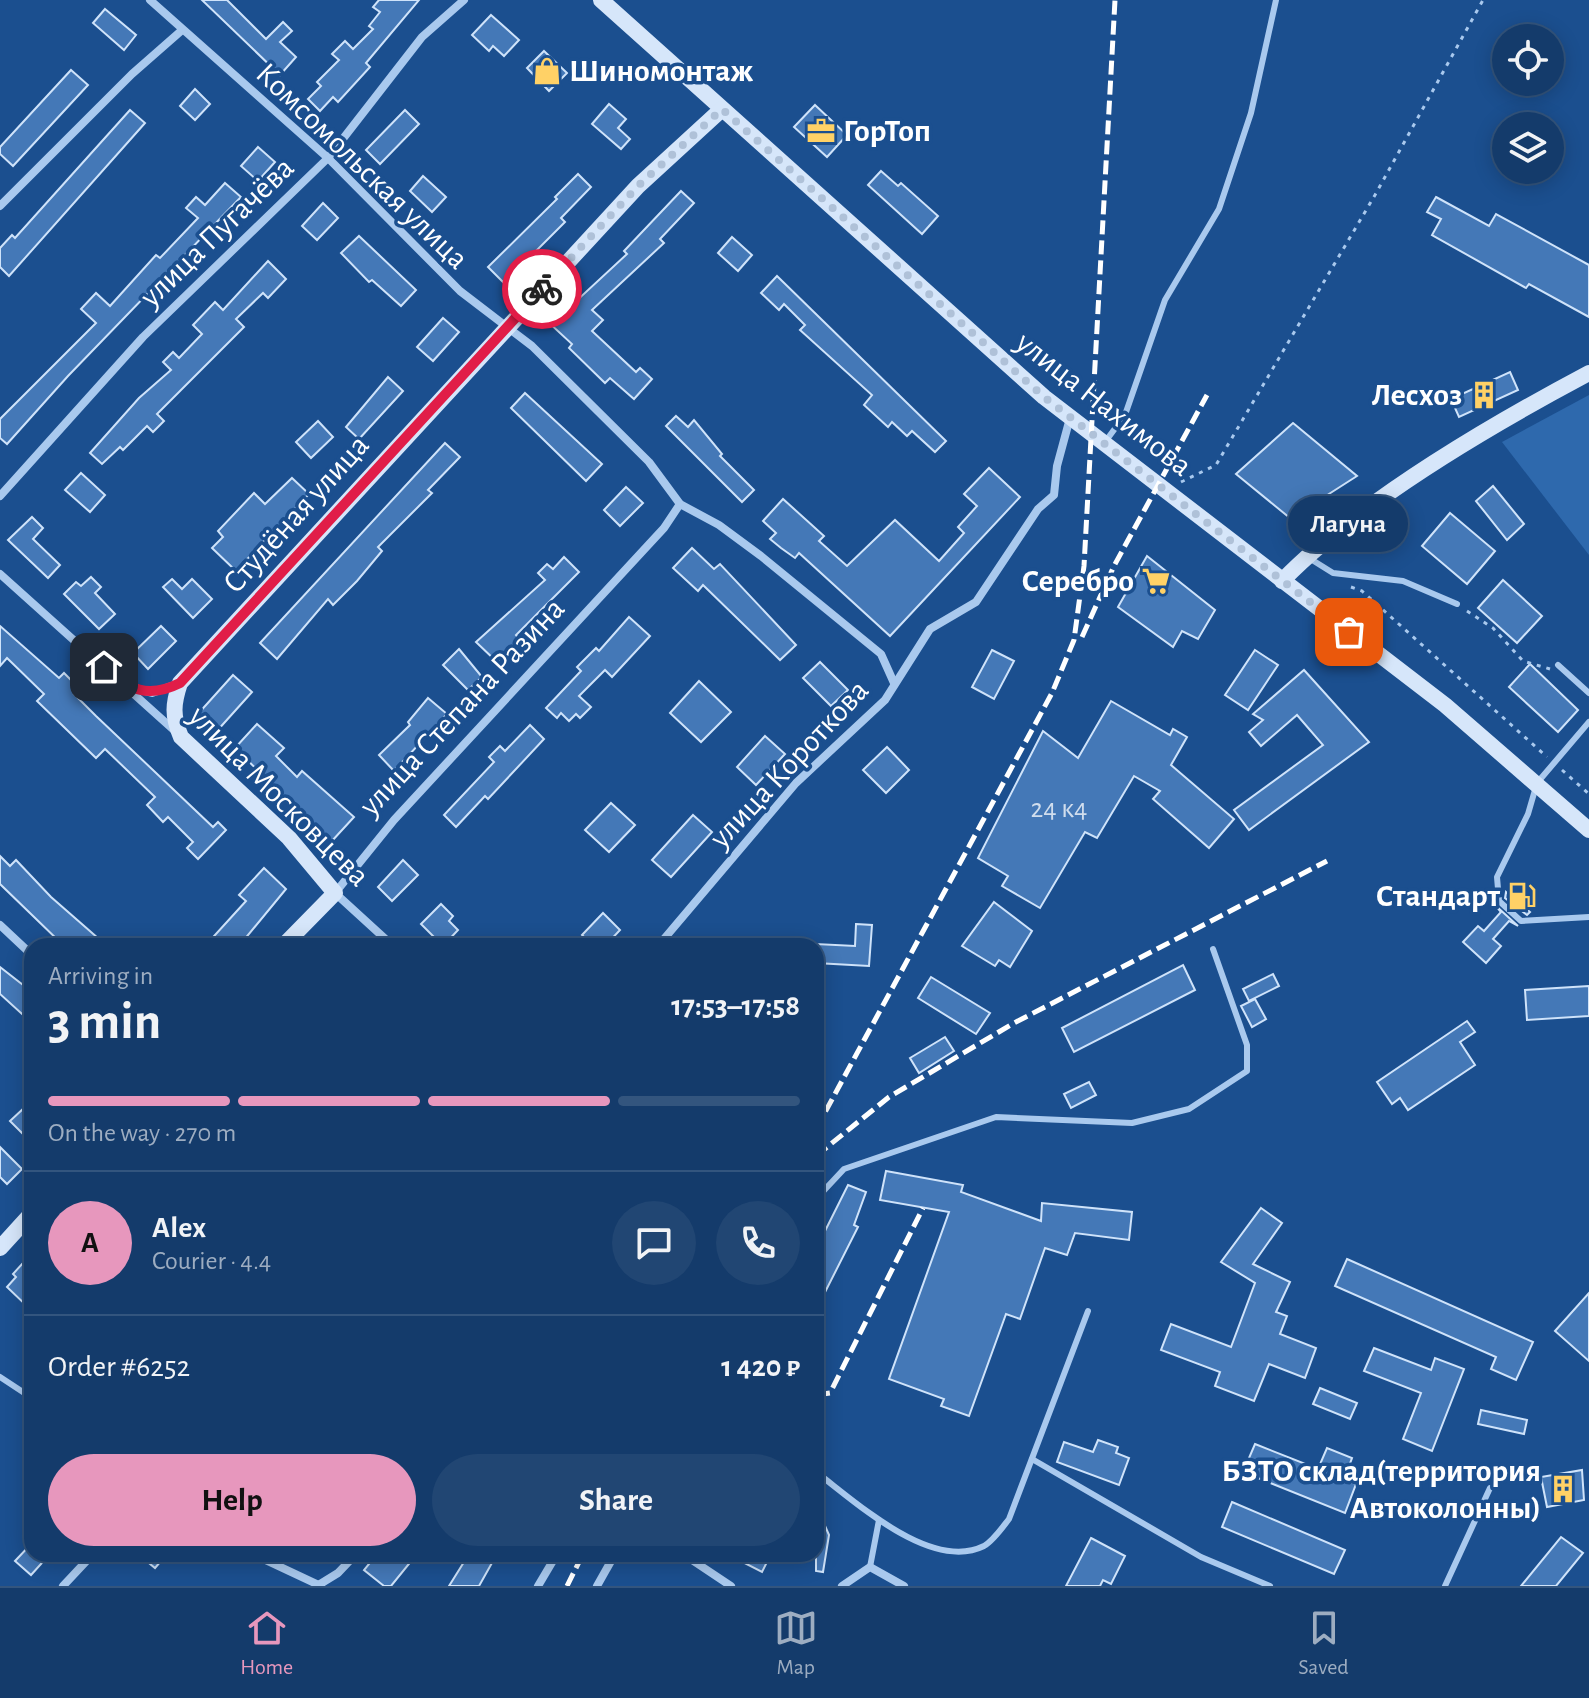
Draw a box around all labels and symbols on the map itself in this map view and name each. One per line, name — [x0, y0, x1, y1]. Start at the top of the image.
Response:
place label: Шиномонтаж — [569, 55, 753, 87]
shop icon: Шиномонтаж — [532, 56, 562, 86]
street label: Комсомольская улица — [250, 57, 474, 275]
place label: ГорТоп — [843, 115, 931, 147]
office icon: ГорТоп — [806, 116, 836, 146]
street label: улица Пугачёва — [133, 151, 300, 314]
courier — [502, 249, 582, 329]
street label: улица Нахимова — [1009, 325, 1198, 482]
place label: Лесхоз — [1371, 379, 1462, 411]
building icon: Лесхоз — [1469, 380, 1499, 410]
street label: Студёная улица — [217, 429, 375, 599]
callout: Лагуна — [1289, 496, 1409, 552]
place label: Серебро — [1021, 565, 1134, 597]
supermarket icon: Серебро — [1141, 566, 1171, 596]
street label: улица Степана Разина — [353, 592, 571, 823]
pin — [1315, 598, 1383, 666]
pin — [70, 633, 138, 701]
street label: улица Короткова — [703, 674, 875, 855]
street label: улица Московцева — [182, 699, 375, 892]
house number: 24 к4 — [1030, 795, 1088, 823]
place label: Стандарт — [1376, 880, 1500, 912]
fuel station icon: Стандарт — [1507, 881, 1537, 911]
place label: БЗТО склад(территория Автоколонны) — [1222, 1455, 1541, 1524]
building icon: БЗТО склад(территория Автоколонны) — [1548, 1474, 1578, 1504]

